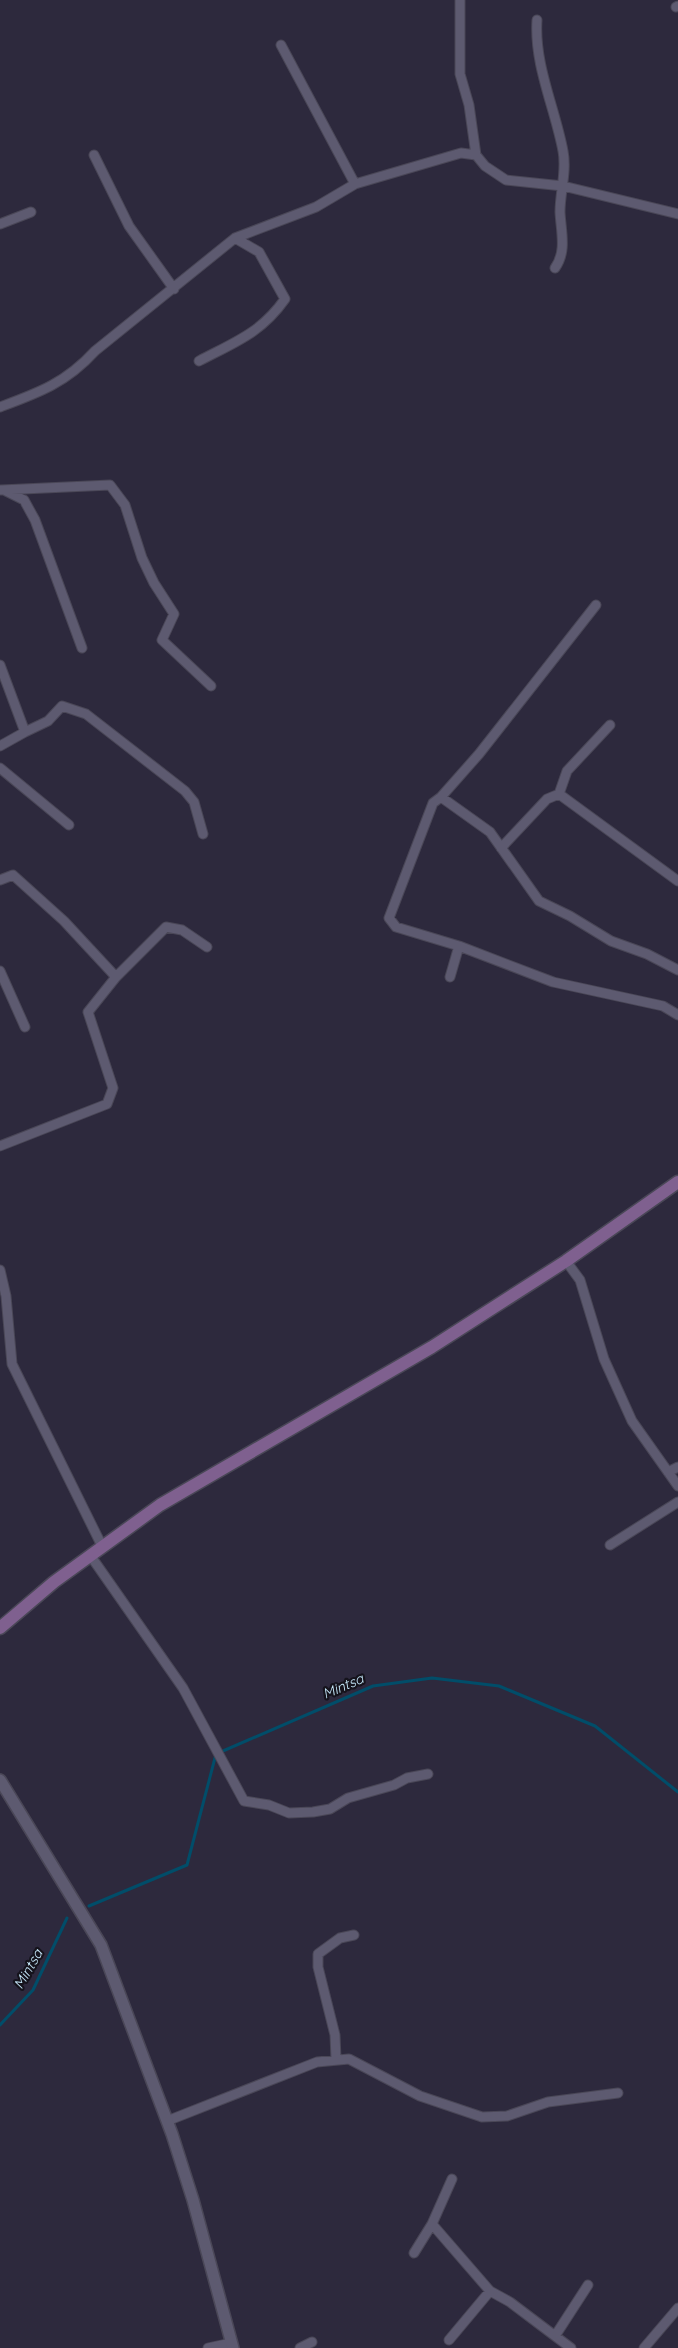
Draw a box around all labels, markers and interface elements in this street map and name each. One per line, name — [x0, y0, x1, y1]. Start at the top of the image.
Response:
water label: Mintsa — [320, 1669, 368, 1703]
water label: Mintsa — [9, 1945, 47, 1992]

